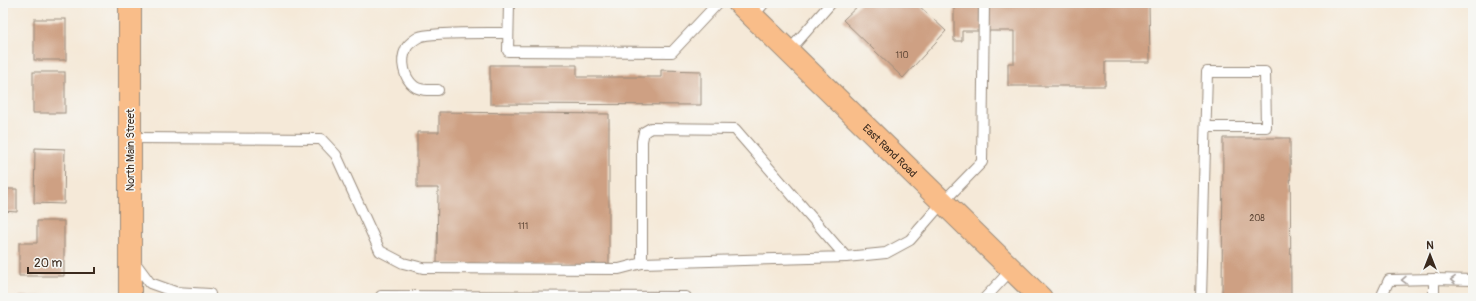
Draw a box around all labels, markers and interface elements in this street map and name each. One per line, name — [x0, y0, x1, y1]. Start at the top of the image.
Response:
house number: 110 — [895, 50, 909, 61]
street label: North Main Street — [124, 108, 137, 191]
street label: East Rand Road — [860, 121, 919, 180]
house number: 208 — [1249, 213, 1265, 224]
house number: 111 — [518, 221, 528, 232]
north arrow — [1410, 235, 1450, 275]
text: N — [1426, 239, 1434, 252]
scale bar — [28, 249, 94, 275]
text: 20 m — [34, 256, 63, 271]
one-way arrow — [1401, 276, 1407, 284]
one-way arrow — [1450, 276, 1456, 284]

